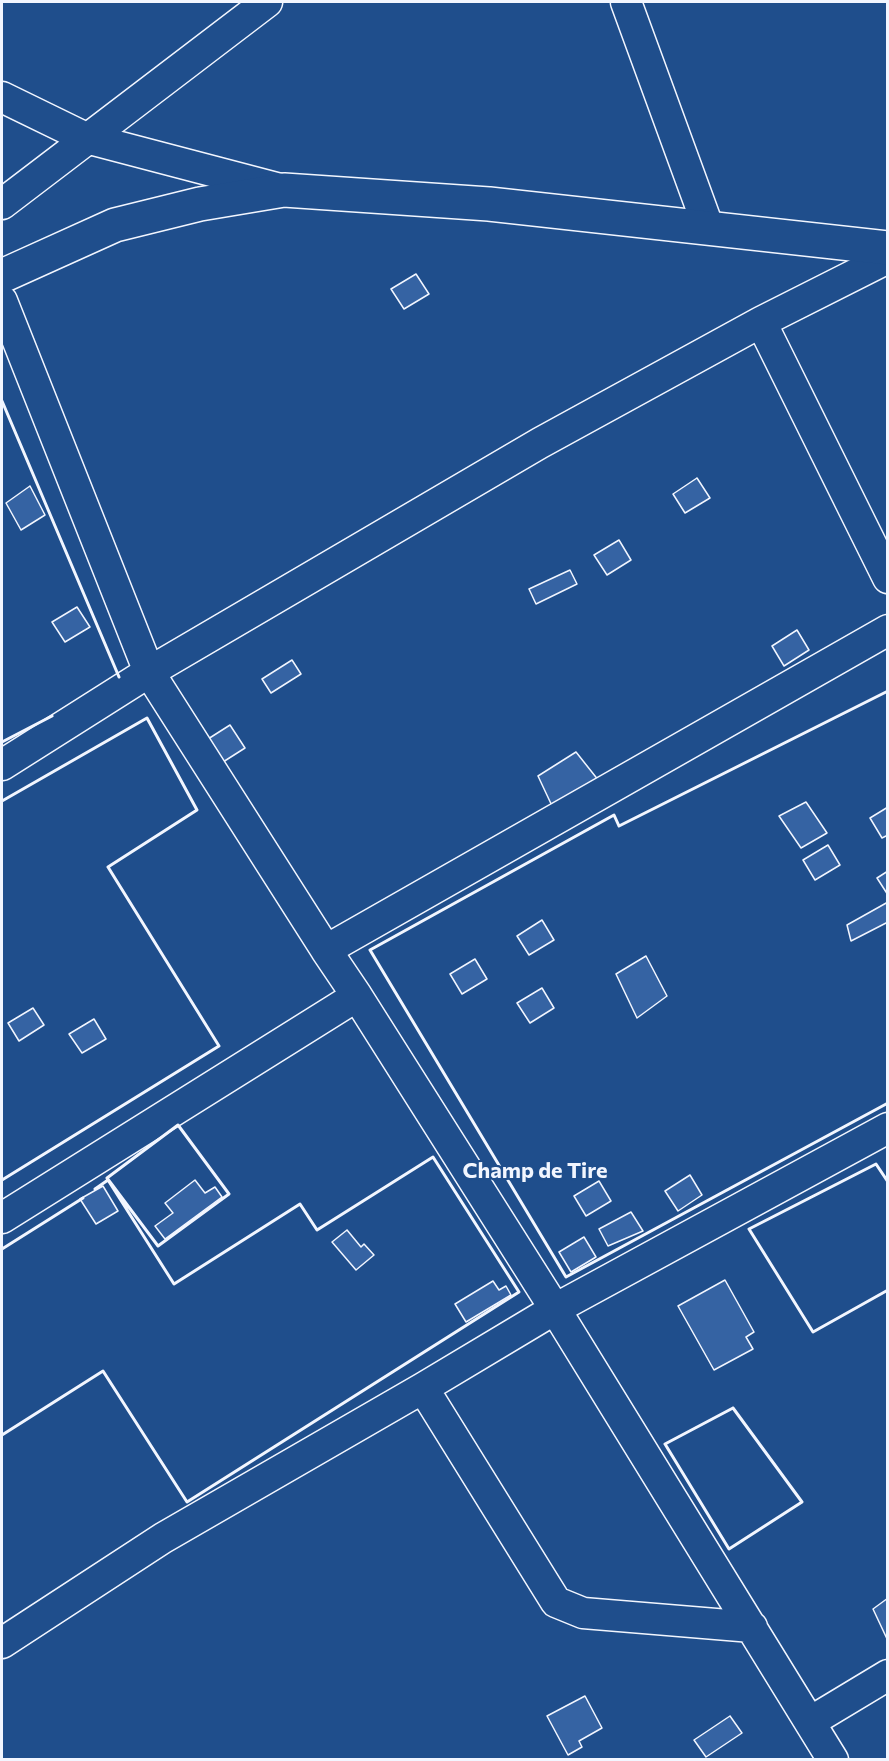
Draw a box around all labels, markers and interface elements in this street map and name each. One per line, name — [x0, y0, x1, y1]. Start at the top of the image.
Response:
district label: Champ de Tire — [462, 1158, 608, 1184]

